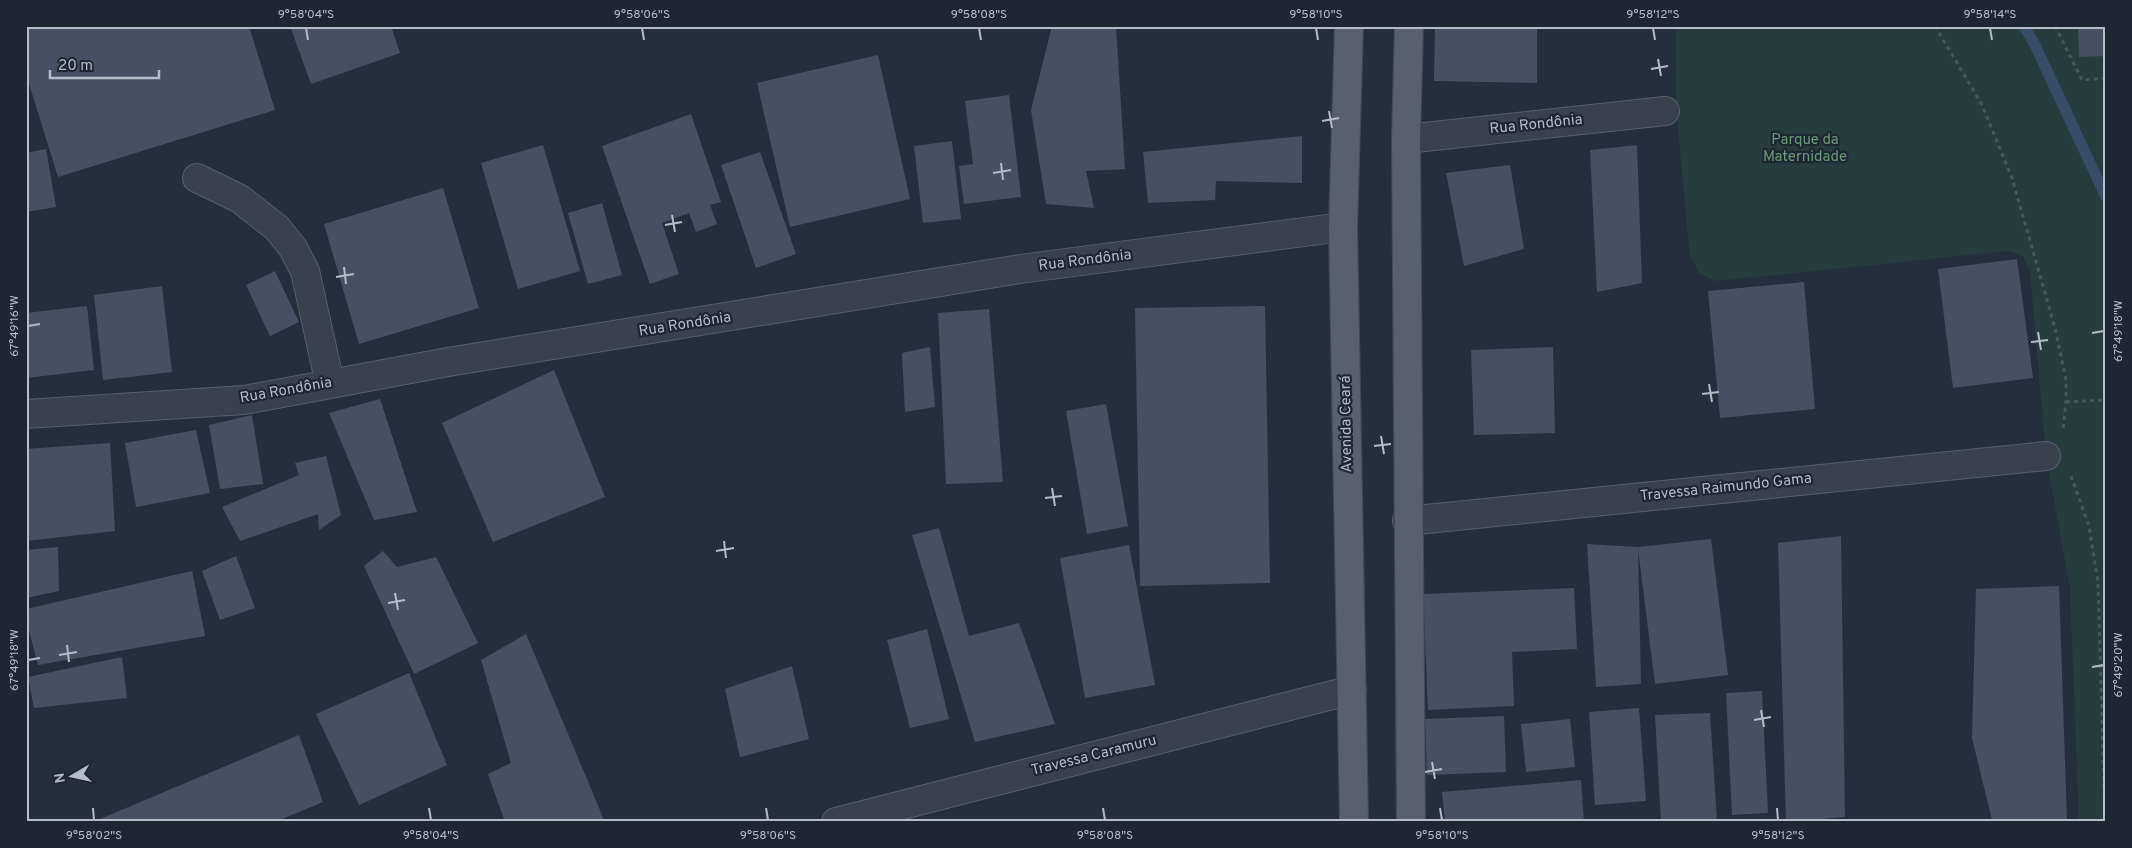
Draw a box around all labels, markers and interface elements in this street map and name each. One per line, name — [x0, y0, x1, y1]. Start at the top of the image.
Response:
text: 9°58'04"S — [278, 7, 334, 23]
text: 9°58'06"S — [614, 7, 670, 23]
text: 9°58'08"S — [951, 7, 1007, 23]
text: 9°58'10"S — [1289, 7, 1343, 23]
text: 9°58'12"S — [1626, 7, 1680, 23]
text: 9°58'14"S — [1963, 7, 2017, 23]
scale bar — [50, 48, 159, 80]
text: 20 m — [58, 57, 93, 76]
street label: Rua Rondônia — [1489, 111, 1583, 139]
park label: Parque da Maternidade — [1763, 131, 1847, 167]
street label: Rua Rondônia — [1038, 246, 1132, 276]
text: 67°49'16"W — [7, 295, 23, 357]
text: 67°49'18"W — [2111, 300, 2127, 362]
street label: Rua Rondônia — [637, 308, 733, 342]
street label: Rua Rondônia — [238, 374, 334, 408]
street label: Avenida Ceará — [1337, 375, 1357, 473]
street label: Travessa Raimundo Gama — [1639, 470, 1813, 506]
text: 67°49'18"W — [7, 629, 23, 691]
text: 67°49'20"W — [2111, 632, 2127, 698]
street label: Travessa Caramuru — [1029, 731, 1159, 781]
north arrow — [48, 750, 98, 800]
text: N — [51, 771, 70, 784]
text: 9°58'02"S — [66, 828, 122, 844]
text: 9°58'04"S — [403, 828, 459, 844]
text: 9°58'06"S — [740, 828, 796, 844]
text: 9°58'08"S — [1077, 828, 1133, 844]
text: 9°58'10"S — [1415, 828, 1469, 844]
text: 9°58'12"S — [1751, 828, 1805, 844]

